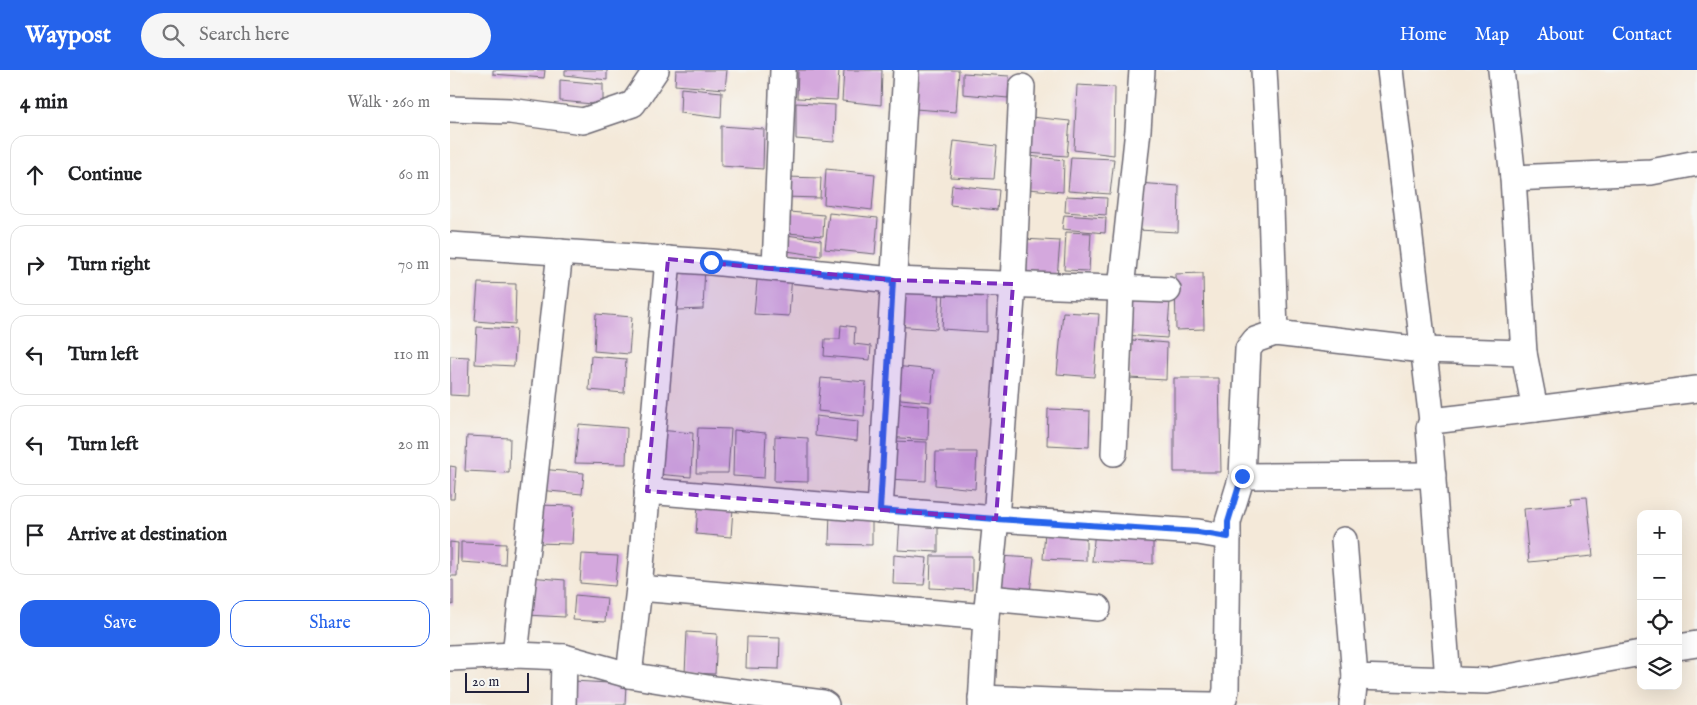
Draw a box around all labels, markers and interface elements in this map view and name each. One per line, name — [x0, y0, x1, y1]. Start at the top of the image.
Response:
search box — [141, 13, 491, 58]
text: Waypost — [25, 20, 111, 51]
icon: search — [159, 21, 187, 49]
text: Search here — [199, 23, 290, 47]
text: Home — [1400, 24, 1447, 47]
text: Map — [1475, 24, 1509, 47]
text: About — [1537, 24, 1584, 47]
text: Contact — [1612, 24, 1672, 47]
text: 4 min — [20, 89, 68, 116]
text: Walk · 260 m — [347, 93, 430, 113]
icon: ahead — [21, 161, 49, 189]
text: Continue — [68, 163, 142, 187]
text: 60 m — [399, 165, 429, 185]
icon: right — [21, 251, 49, 279]
route start — [700, 251, 723, 274]
text: Turn right — [68, 253, 150, 277]
text: 70 m — [398, 255, 429, 275]
icon: left — [21, 341, 49, 369]
text: Turn left — [68, 343, 139, 367]
text: 110 m — [393, 345, 429, 365]
icon: left — [21, 431, 49, 459]
text: Turn left — [68, 433, 139, 457]
text: 20 m — [398, 435, 429, 455]
route end — [1231, 465, 1254, 488]
map controls — [1637, 510, 1682, 690]
button: + — [1637, 510, 1682, 555]
icon: arrive — [21, 521, 49, 549]
text: Arrive at destination — [68, 523, 227, 547]
button: − — [1637, 555, 1682, 600]
button: Save — [20, 600, 220, 647]
button: Share — [230, 600, 430, 647]
button: locate — [1637, 600, 1682, 645]
button: layers — [1637, 645, 1682, 690]
scale bar — [465, 670, 529, 693]
text: 20 m — [472, 673, 499, 691]

